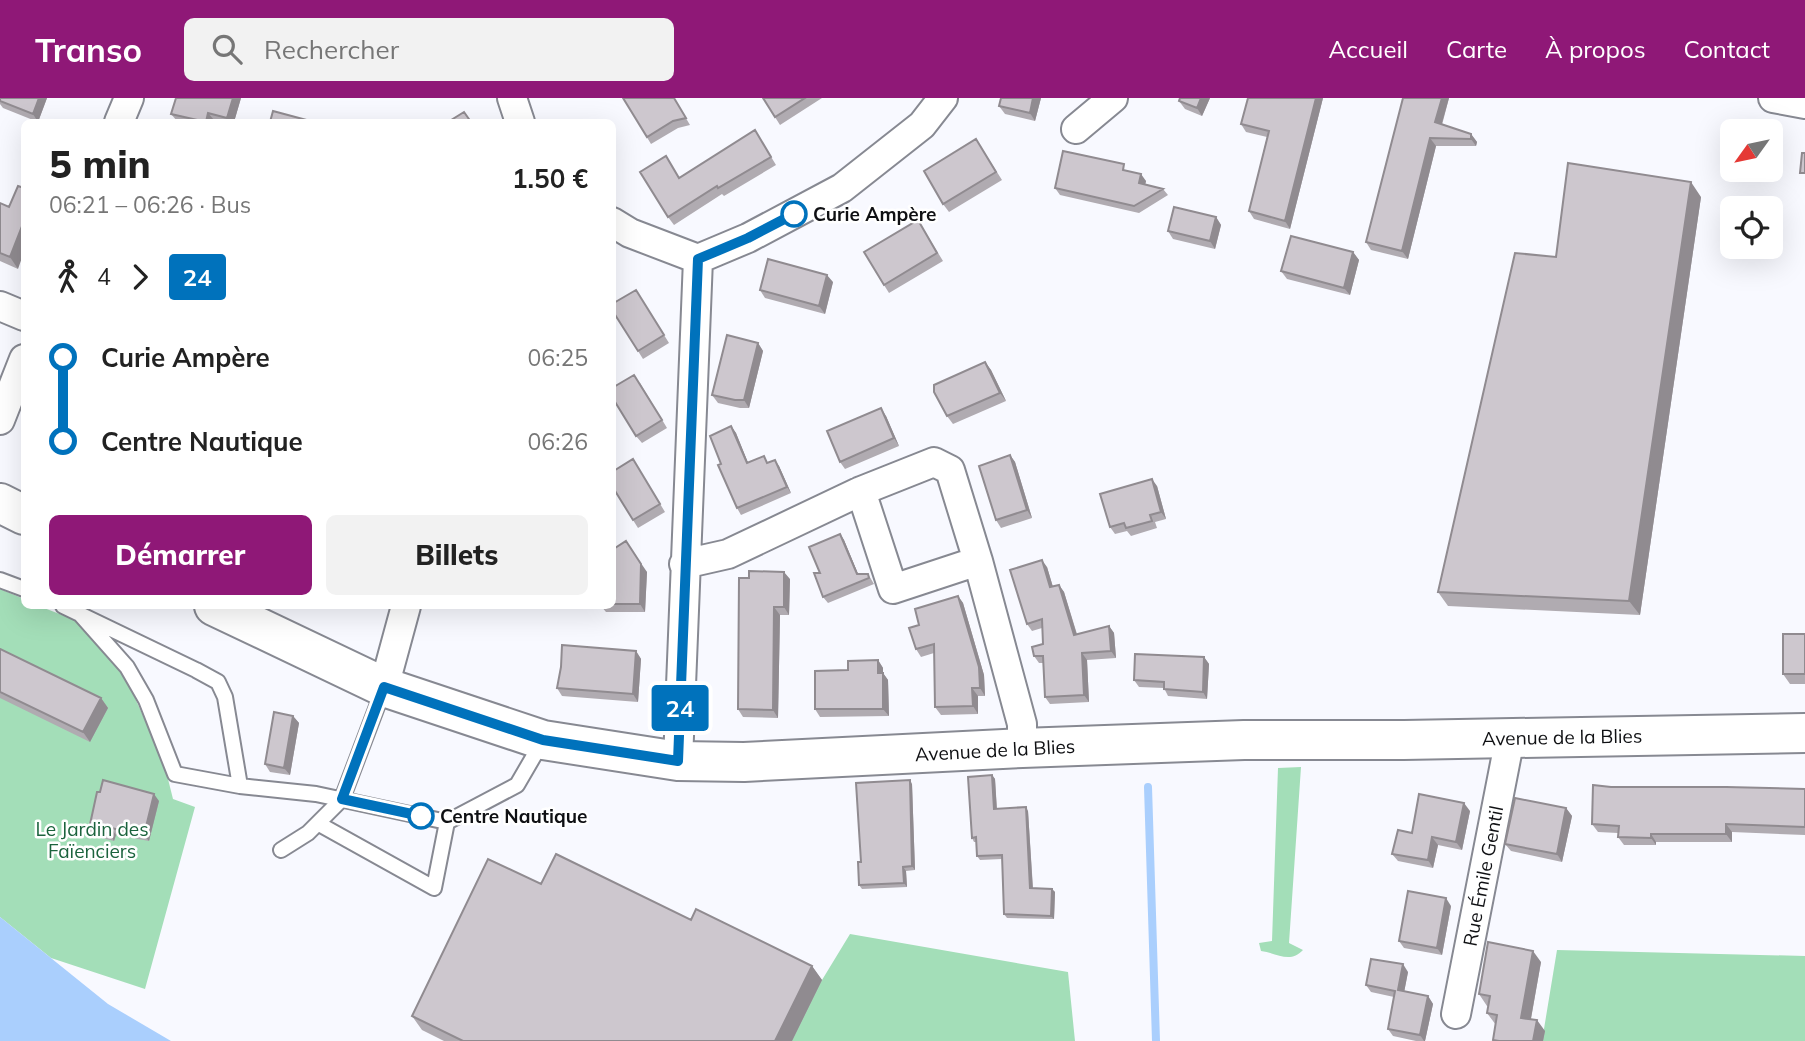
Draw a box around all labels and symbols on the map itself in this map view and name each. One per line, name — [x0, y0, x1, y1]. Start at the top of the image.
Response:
north arrow — [1720, 119, 1783, 182]
marker: Curie Ampère — [781, 201, 807, 227]
place label: Curie Ampère — [813, 202, 936, 226]
line badge: 24 — [648, 685, 712, 731]
street label: Avenue de la Blies — [1482, 724, 1642, 750]
street label: Avenue de la Blies — [914, 734, 1076, 766]
marker: Centre Nautique — [408, 803, 434, 829]
place label: Centre Nautique — [440, 804, 587, 828]
street label: Rue Émile Gentil — [1458, 804, 1508, 948]
park label: Le Jardin des Faïenciers — [35, 817, 149, 863]

